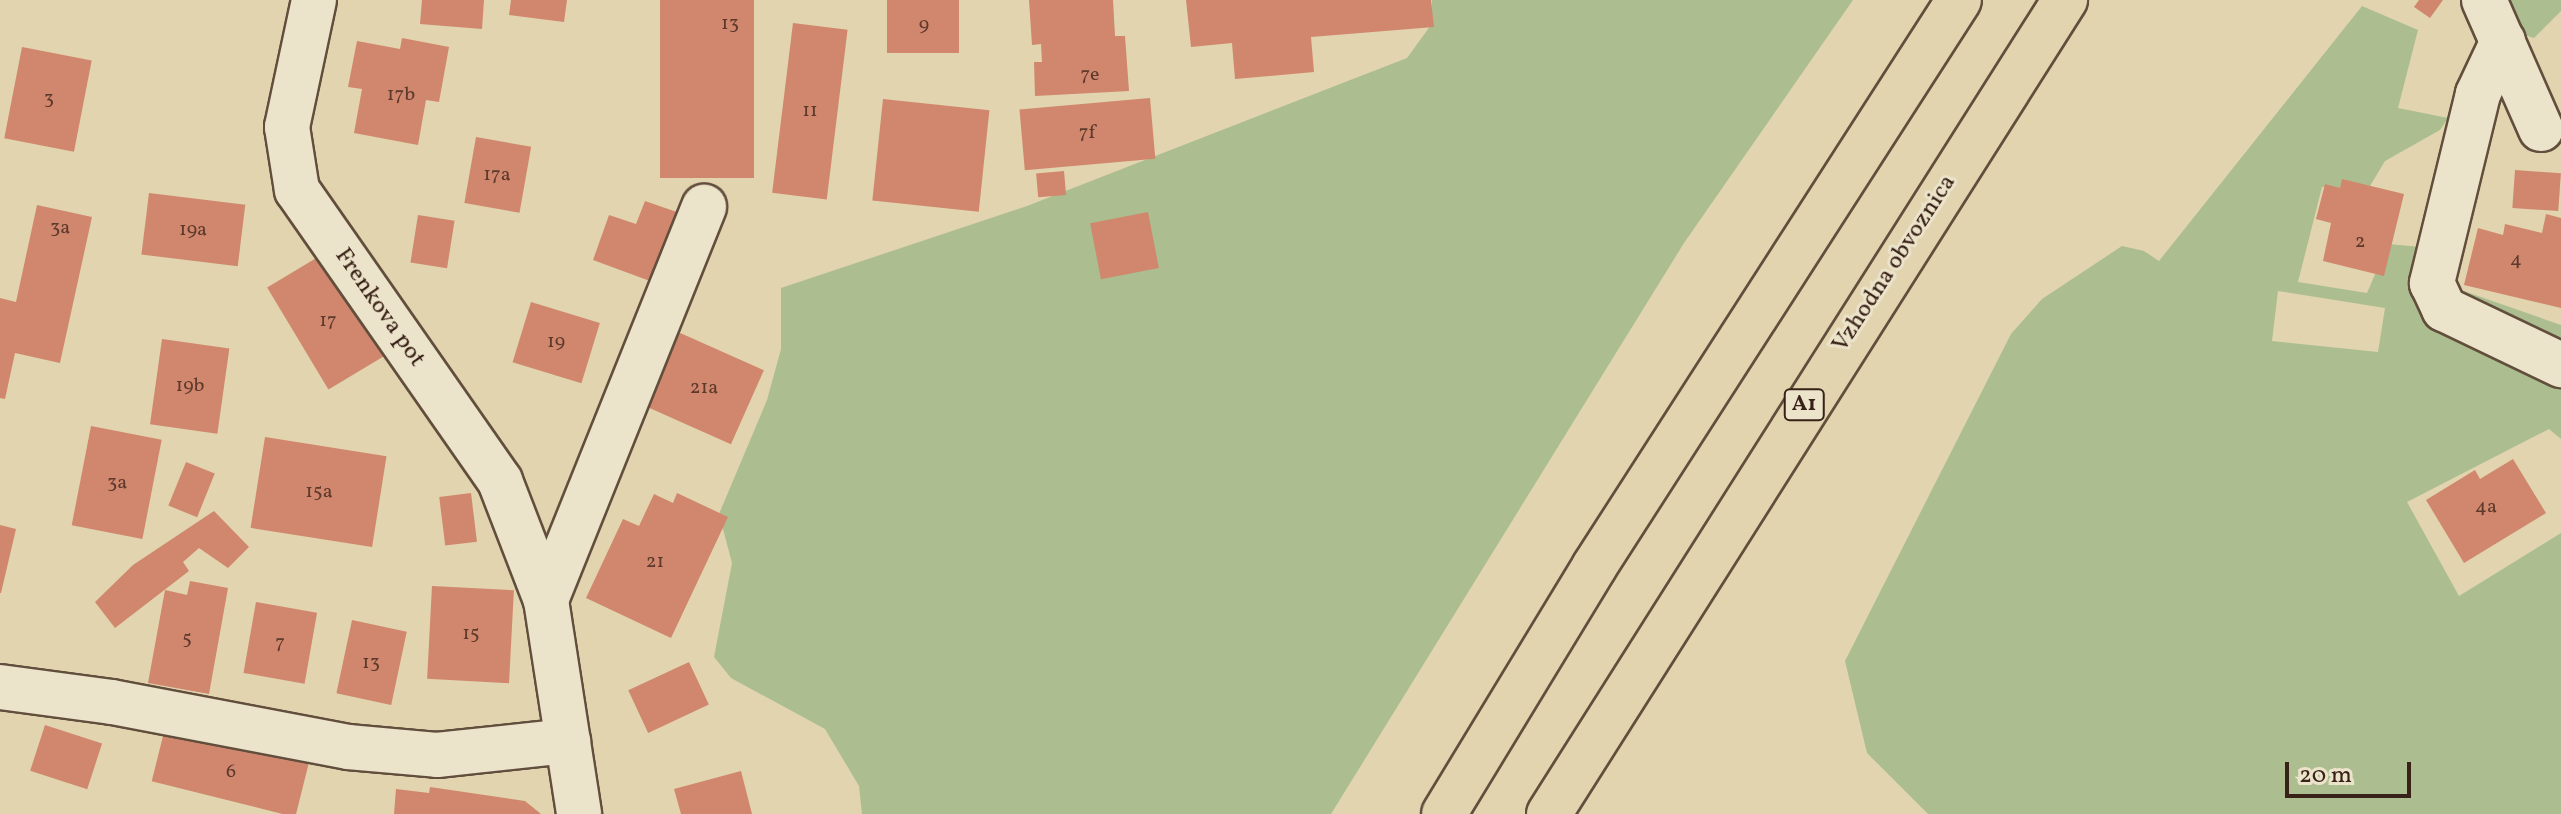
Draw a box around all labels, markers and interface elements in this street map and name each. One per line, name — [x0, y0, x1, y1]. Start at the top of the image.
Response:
house number: 13 — [721, 12, 739, 36]
house number: 9 — [919, 13, 929, 37]
house number: 7e — [1080, 63, 1100, 87]
house number: 17b — [387, 83, 415, 107]
house number: 3 — [44, 87, 54, 111]
house number: 11 — [802, 99, 818, 123]
house number: 7f — [1079, 121, 1095, 145]
house number: 17a — [483, 163, 511, 187]
street label: Vzhodna obvoznica — [1827, 170, 1963, 358]
house number: 3a — [50, 216, 70, 240]
house number: 19a — [179, 218, 207, 242]
house number: 2 — [2355, 230, 2365, 254]
street label: Frenkova pot — [328, 243, 430, 373]
house number: 4 — [2510, 248, 2522, 272]
house number: 17 — [319, 309, 337, 333]
house number: 19 — [547, 330, 565, 354]
house number: 19b — [175, 374, 205, 398]
house number: 21a — [690, 376, 718, 400]
road number: A1 — [1782, 387, 1826, 423]
house number: 3a — [107, 471, 127, 495]
house number: 15a — [305, 480, 333, 504]
house number: 4a — [2475, 495, 2497, 519]
house number: 21 — [646, 550, 664, 574]
house number: 15 — [462, 622, 480, 646]
house number: 5 — [182, 627, 192, 651]
house number: 7 — [275, 631, 285, 655]
house number: 13 — [362, 651, 380, 675]
scale bar — [2289, 746, 2415, 796]
text: 20 m — [2299, 759, 2352, 793]
house number: 6 — [226, 760, 236, 784]

